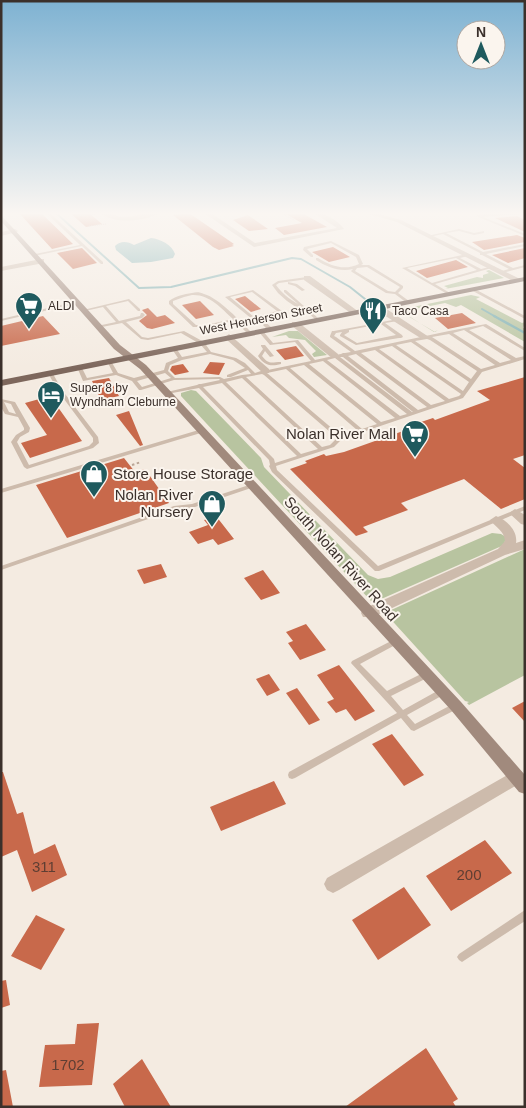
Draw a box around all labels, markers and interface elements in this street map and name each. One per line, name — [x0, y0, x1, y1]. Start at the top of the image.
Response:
north arrow — [456, 20, 506, 70]
text: N — [476, 24, 486, 40]
supermarket icon: ALDI — [14, 291, 44, 330]
restaurant icon: Taco Casa — [358, 296, 388, 335]
place label: ALDI — [48, 299, 75, 313]
street label: West Henderson Street — [199, 300, 324, 338]
place label: Taco Casa — [392, 304, 449, 318]
hotel icon: Super 8 by Wyndham Cleburne — [36, 380, 66, 419]
place label: Super 8 by Wyndham Cleburne — [70, 381, 176, 409]
supermarket icon: Nolan River Mall — [400, 419, 430, 458]
place label: Nolan River Mall — [286, 425, 396, 442]
shop icon: Store House Storage — [79, 459, 109, 498]
place label: Store House Storage — [113, 465, 253, 482]
place label: Nolan River Nursery — [115, 486, 193, 520]
shop icon: Nolan River Nursery — [197, 489, 227, 528]
street label: South Nolan River Road — [281, 493, 402, 624]
house number: 311 — [32, 858, 56, 875]
house number: 200 — [456, 866, 482, 883]
house number: 1702 — [51, 1056, 85, 1073]

